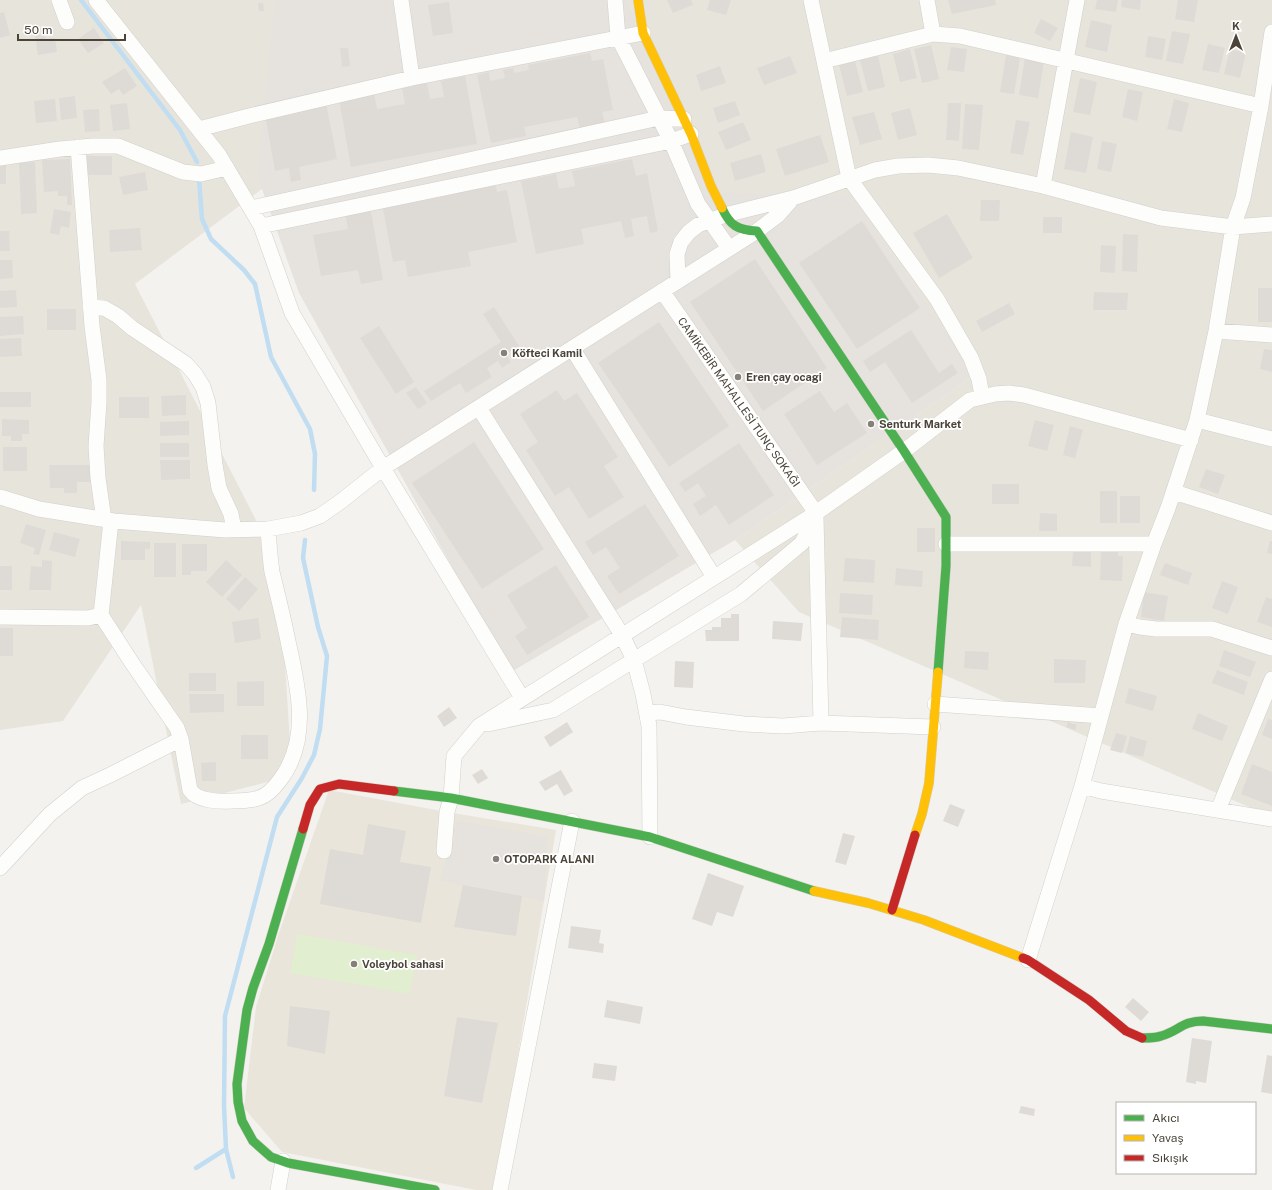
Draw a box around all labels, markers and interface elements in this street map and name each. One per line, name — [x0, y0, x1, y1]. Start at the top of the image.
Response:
scale bar — [18, 16, 125, 42]
north arrow — [1216, 16, 1256, 56]
text: K — [1232, 20, 1240, 32]
text: 50 m — [24, 23, 52, 37]
street label: CAMİKEBİR MAHALLESİ TUNÇ SOKAĞI — [675, 314, 803, 490]
place label: Köfteci Kamil — [512, 347, 583, 359]
marker: Köfteci Kamil — [499, 348, 509, 358]
place label: Eren çay ocagi — [746, 371, 822, 384]
marker: Eren çay ocagi — [733, 372, 743, 382]
place label: Senturk Market — [879, 418, 962, 430]
marker: Senturk Market — [866, 419, 876, 429]
place label: OTOPARK ALANI — [504, 853, 594, 865]
marker: OTOPARK ALANI — [491, 854, 501, 864]
place label: Voleybol sahasi — [362, 958, 444, 970]
marker: Voleybol sahasi — [349, 959, 359, 969]
legend — [1116, 1102, 1256, 1174]
text: Akıcı — [1152, 1111, 1180, 1125]
text: Yavaş — [1152, 1131, 1184, 1145]
text: Sıkışık — [1152, 1151, 1189, 1165]

